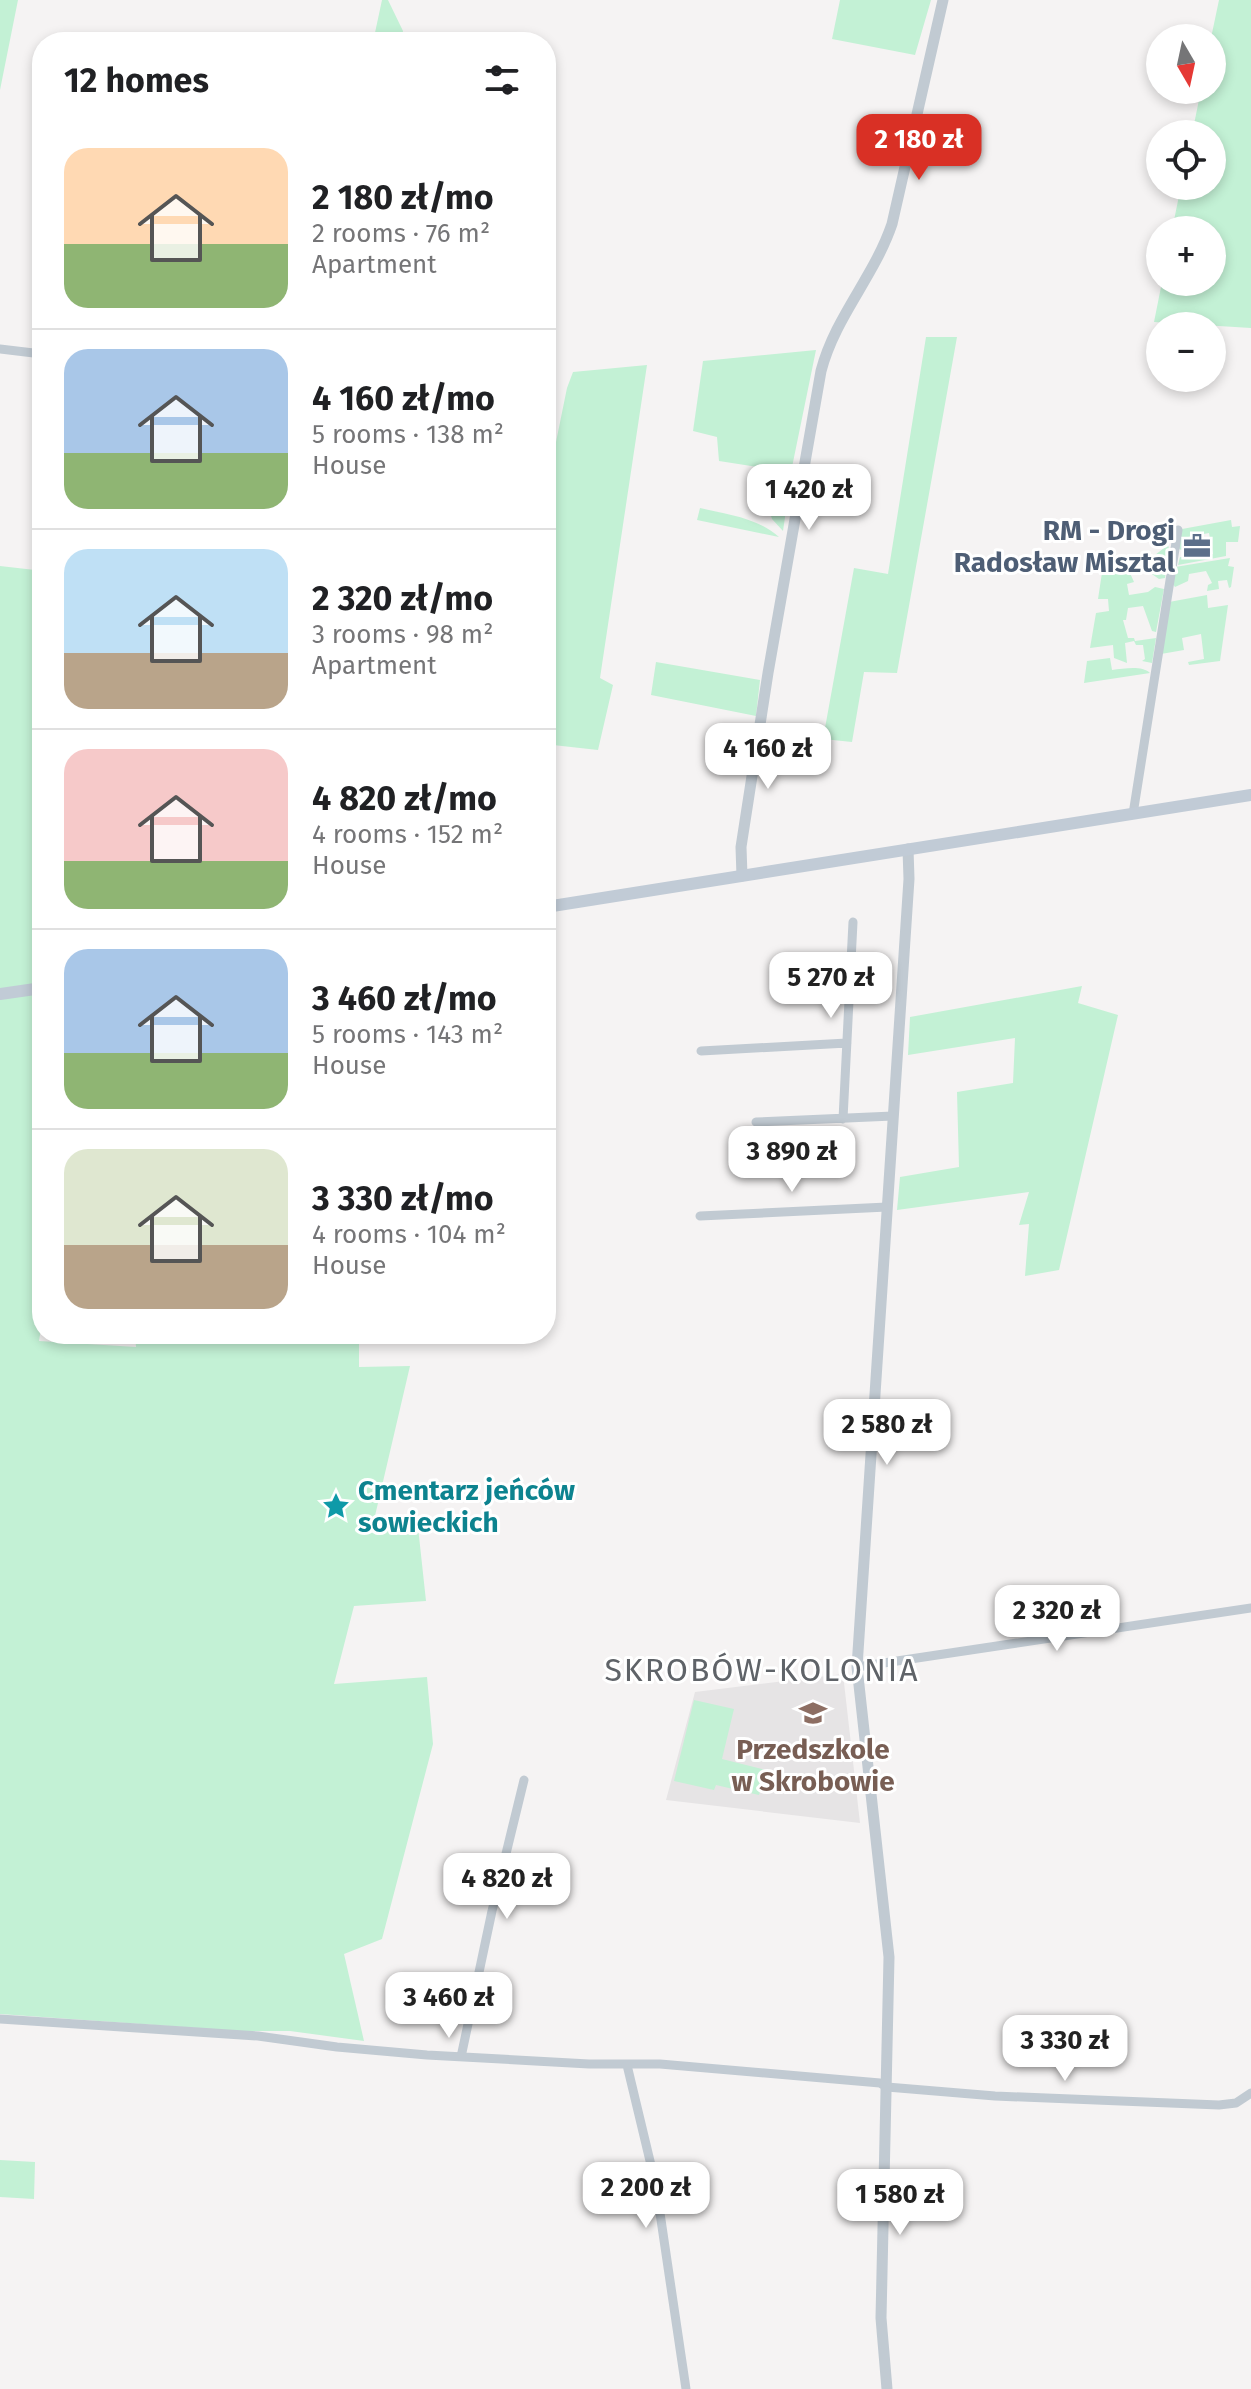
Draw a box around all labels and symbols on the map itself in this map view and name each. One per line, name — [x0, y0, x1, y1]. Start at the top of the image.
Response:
north arrow — [1146, 24, 1226, 104]
pin: 2 180 zł — [836, 114, 1002, 182]
pin: 1 420 zł — [726, 464, 892, 532]
place label: RM - Drogi Radosław Misztal — [954, 514, 1176, 579]
office icon: RM - Drogi Radosław Misztal — [1182, 531, 1212, 561]
pin: 4 160 zł — [685, 723, 851, 791]
pin: 5 270 zł — [748, 952, 914, 1020]
pin: 3 890 zł — [709, 1126, 875, 1194]
pin: 2 580 zł — [804, 1399, 970, 1467]
place label: Cmentarz jeńców sowieckich — [358, 1474, 575, 1539]
place icon: Cmentarz jeńców sowieckich — [321, 1491, 351, 1521]
pin: 2 320 zł — [974, 1585, 1140, 1653]
district label: SKROBÓW-KOLONIA — [604, 1651, 920, 1689]
school or university icon: Przedszkole w Skrobowie — [798, 1698, 828, 1728]
place label: Przedszkole w Skrobowie — [731, 1733, 895, 1798]
pin: 4 820 zł — [424, 1853, 590, 1921]
pin: 3 460 zł — [366, 1972, 532, 2040]
pin: 3 330 zł — [982, 2015, 1148, 2083]
pin: 2 200 zł — [563, 2162, 729, 2230]
pin: 1 580 zł — [817, 2169, 983, 2237]

